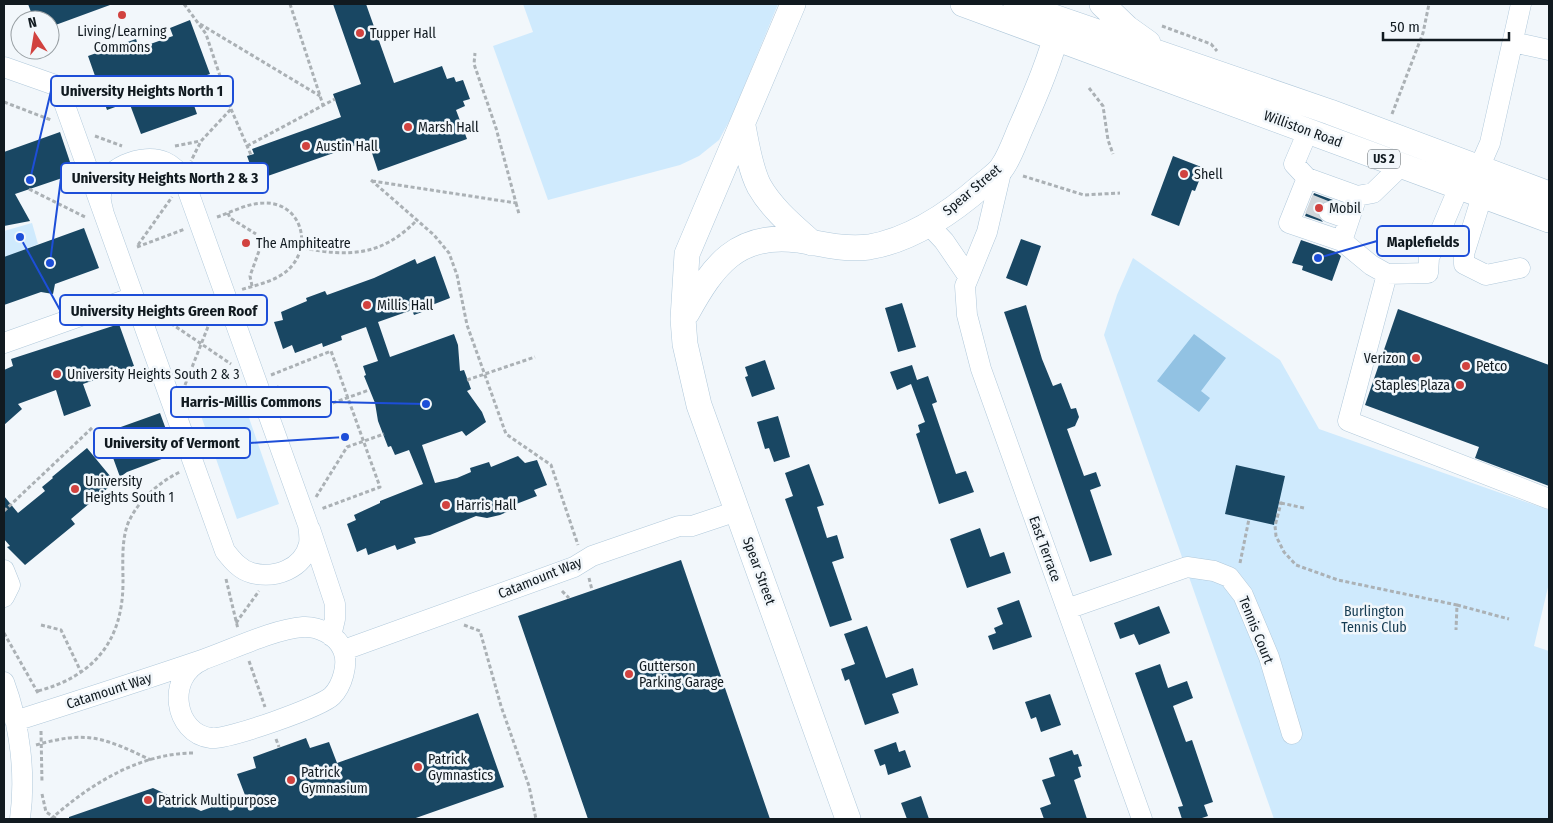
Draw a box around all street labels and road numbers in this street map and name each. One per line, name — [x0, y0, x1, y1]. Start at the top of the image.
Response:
street label: Williston Road — [1261, 107, 1345, 151]
road number: US 2 — [1368, 150, 1400, 168]
street label: Spear Street — [939, 161, 1005, 219]
street label: East Terrace — [1025, 514, 1065, 584]
street label: Spear Street — [739, 535, 779, 607]
street label: Catamount Way — [496, 553, 585, 603]
street label: Tennis Court — [1235, 594, 1277, 667]
street label: Catamount Way — [64, 669, 155, 713]

